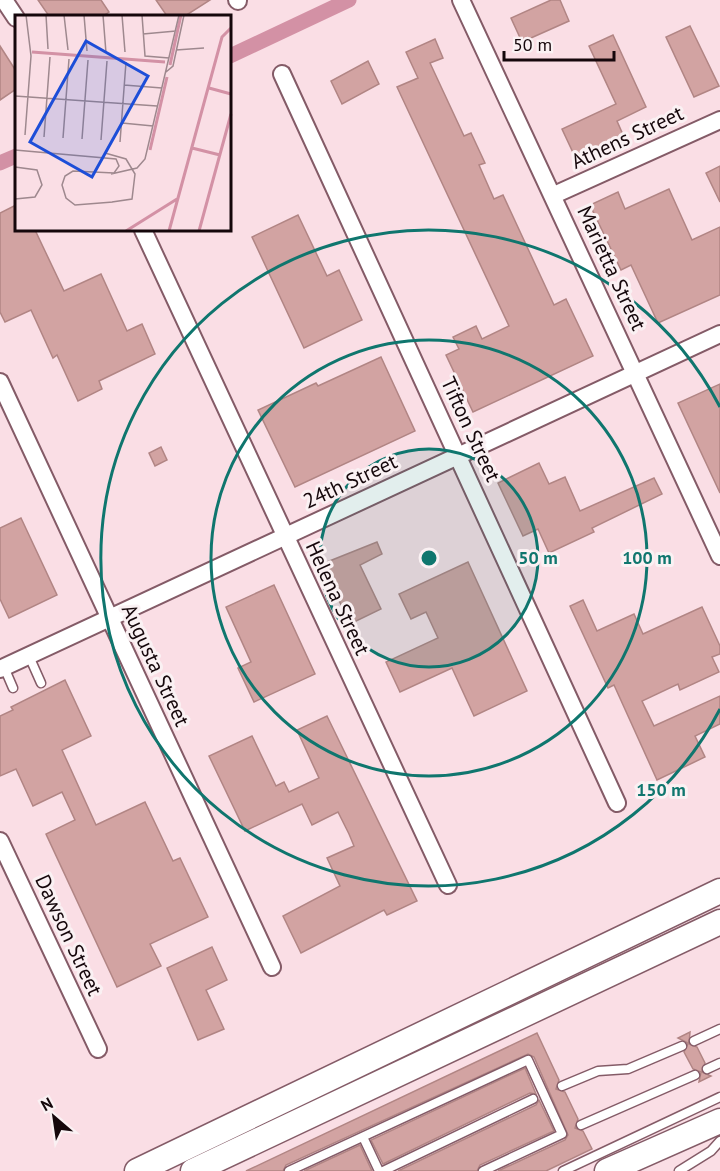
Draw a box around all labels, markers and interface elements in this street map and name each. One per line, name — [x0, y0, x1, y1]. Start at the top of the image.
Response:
inset map — [15, 15, 231, 231]
scale bar — [504, 24, 614, 62]
text: 50 m — [513, 33, 552, 56]
street label: Athens Street — [567, 99, 687, 175]
street label: Marietta Street — [571, 201, 653, 335]
street label: Tifton Street — [435, 372, 507, 486]
street label: 24th Street — [299, 447, 401, 515]
street label: Helena Street — [300, 537, 376, 659]
text: 50 m — [518, 546, 558, 569]
text: 100 m — [622, 546, 672, 569]
centre of rings — [419, 548, 439, 568]
street label: Augusta Street — [116, 600, 196, 730]
text: 150 m — [636, 778, 686, 801]
street label: Dawson Street — [29, 870, 109, 1000]
north arrow — [24, 1087, 84, 1147]
text: N — [37, 1093, 56, 1115]

